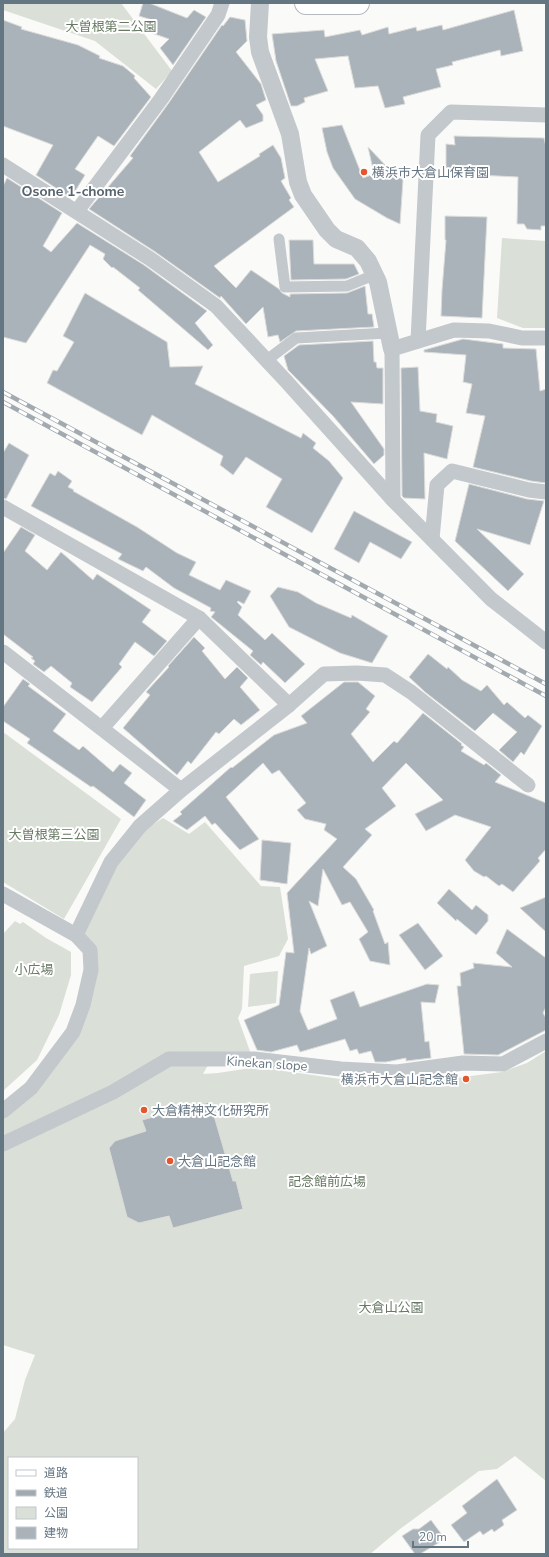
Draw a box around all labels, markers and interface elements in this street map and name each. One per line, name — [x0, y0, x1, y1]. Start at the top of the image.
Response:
park label: 大曽根第二公園 — [65, 18, 157, 36]
place label: 横浜市大倉山保育園 — [372, 164, 489, 182]
marker: 横浜市大倉山保育園 — [359, 167, 369, 177]
district label: Osone 1-chome — [22, 182, 125, 201]
park label: 大曽根第三公園 — [8, 826, 100, 844]
park label: 小広場 — [14, 961, 54, 979]
street label: Kinekan slope — [226, 1052, 308, 1076]
place label: 横浜市大倉山記念館 — [341, 1071, 458, 1089]
marker: 横浜市大倉山記念館 — [461, 1074, 471, 1084]
place label: 大倉精神文化研究所 — [152, 1102, 269, 1120]
marker: 大倉精神文化研究所 — [139, 1105, 149, 1115]
place label: 大倉山記念館 — [178, 1153, 256, 1171]
marker: 大倉山記念館 — [165, 1156, 175, 1166]
park label: 記念館前広場 — [288, 1173, 366, 1191]
park label: 大倉山公園 — [358, 1299, 424, 1317]
legend — [8, 1457, 138, 1549]
text: 道路 — [44, 1465, 68, 1481]
text: 鉄道 — [44, 1485, 68, 1501]
text: 公園 — [44, 1505, 68, 1521]
scale bar — [413, 1523, 468, 1549]
text: 建物 — [44, 1525, 68, 1541]
text: 20 m — [419, 1529, 447, 1545]

